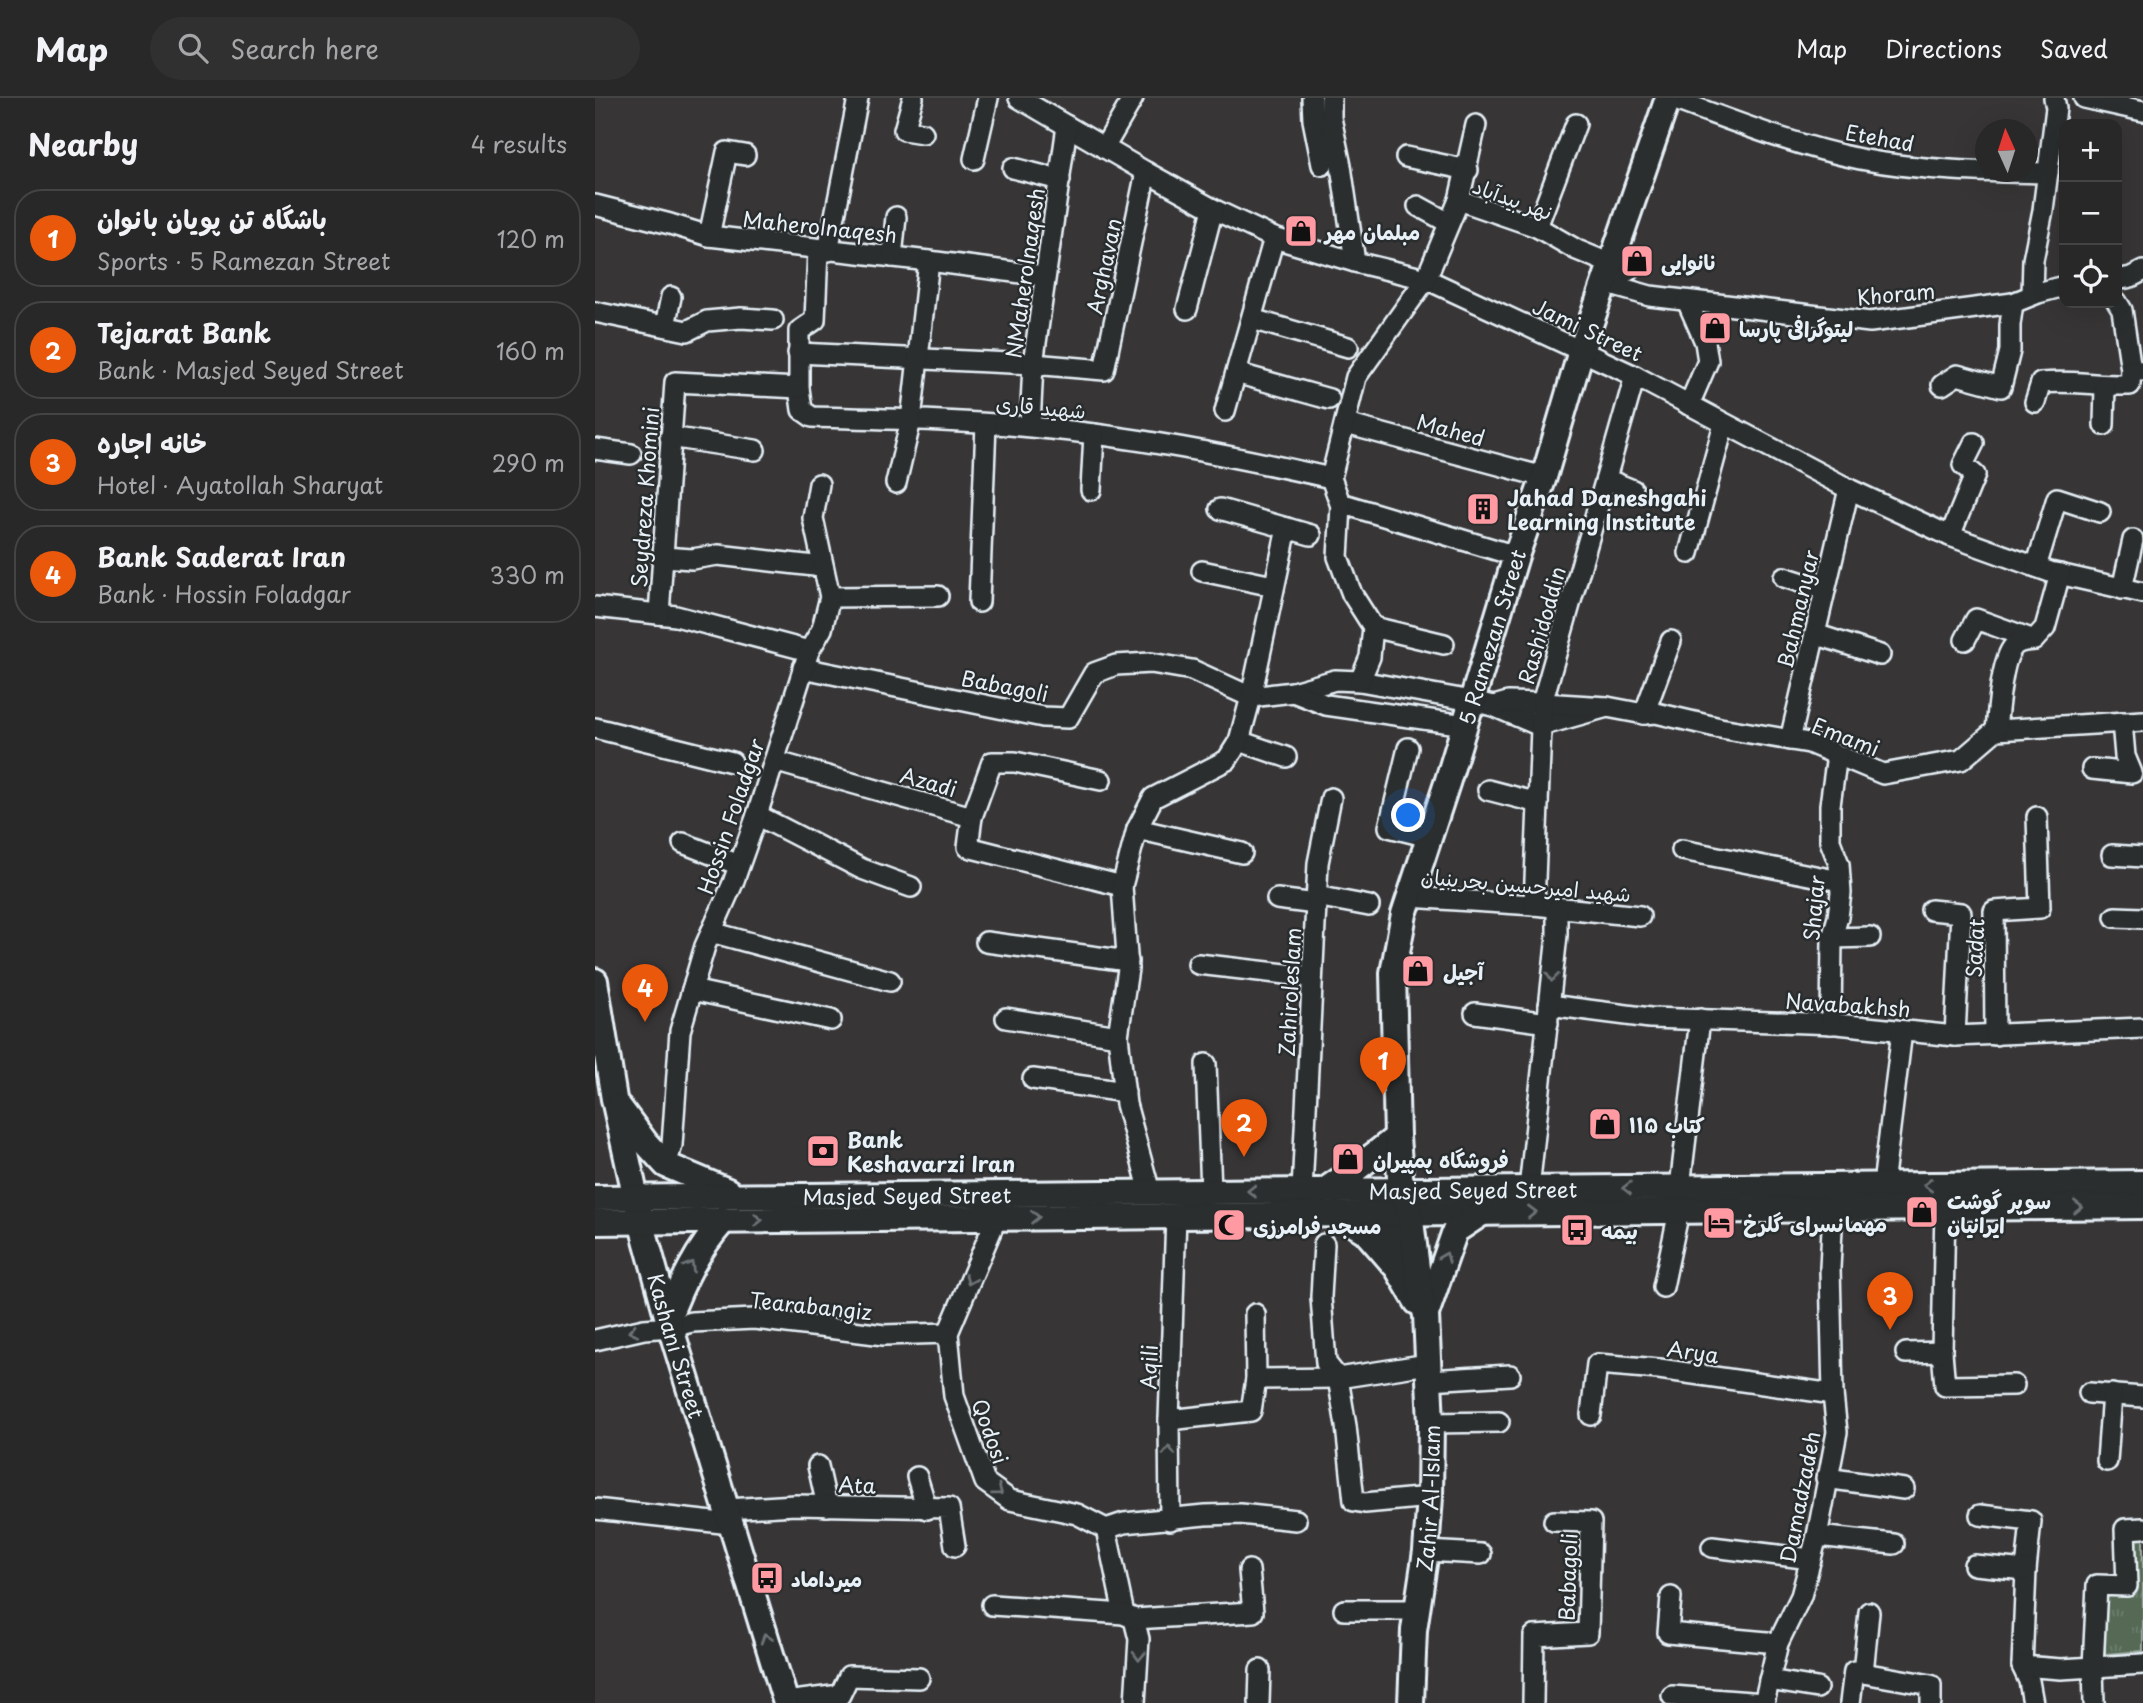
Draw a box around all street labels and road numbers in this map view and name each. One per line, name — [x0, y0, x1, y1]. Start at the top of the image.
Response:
street label: Etehad — [1843, 115, 1917, 159]
street label: نهر بیدآباد — [1469, 169, 1557, 227]
street label: NMaherolnaqesh — [996, 186, 1052, 360]
street label: Maherolnaqesh — [741, 202, 899, 250]
street label: Arghavan — [1077, 215, 1129, 317]
street label: Khoram — [1856, 274, 1936, 312]
street label: Jami Street — [1528, 290, 1648, 368]
street label: شهید قاری — [995, 386, 1087, 426]
street label: Seydreza Khomini — [622, 405, 666, 589]
street label: Mahed — [1413, 405, 1489, 453]
street label: 5 Ramezan Street — [1450, 544, 1533, 729]
street label: Bahmanyar — [1768, 546, 1826, 671]
street label: Rashidoddin — [1509, 562, 1573, 688]
street label: Babagoli — [959, 661, 1051, 709]
street label: Emami — [1807, 708, 1885, 764]
street label: Hossin Foladgar — [688, 733, 772, 898]
street label: Azadi — [897, 758, 961, 804]
street label: شهید امیرحسین بحرینیان — [1420, 859, 1632, 909]
street label: Shajar — [1794, 873, 1832, 942]
street label: Sadat — [1956, 918, 1992, 978]
street label: Zahiroleslam — [1270, 927, 1308, 1057]
street label: Navabakhsh — [1784, 984, 1912, 1024]
street label: Masjed Seyed Street — [1369, 1172, 1577, 1207]
street label: Masjed Seyed Street — [803, 1178, 1011, 1212]
street label: Kashani Street — [640, 1269, 714, 1422]
street label: Tearabangiz — [748, 1283, 874, 1327]
street label: Arya — [1665, 1332, 1722, 1371]
street label: Aqili — [1131, 1344, 1165, 1390]
street label: Qodosi — [964, 1394, 1018, 1468]
street label: Zahir Al-Islam — [1407, 1424, 1447, 1574]
street label: Damadzadeh — [1771, 1428, 1827, 1566]
street label: Ata — [838, 1467, 876, 1501]
street label: Babagoli — [1549, 1532, 1585, 1622]

